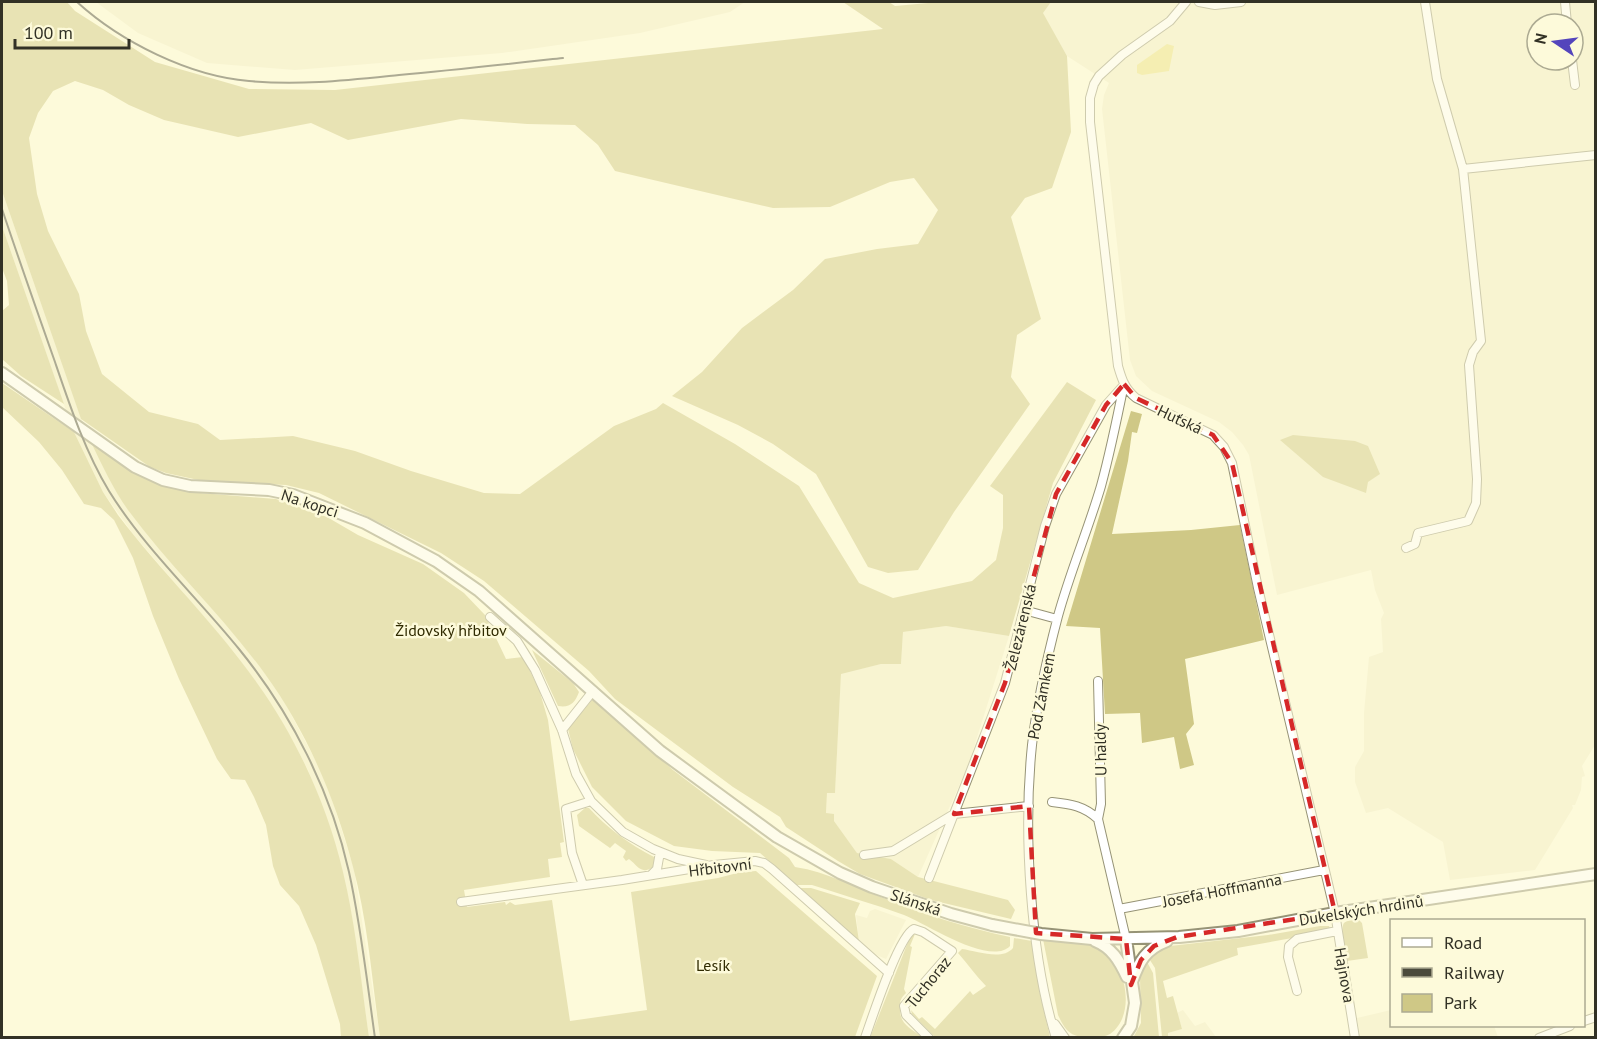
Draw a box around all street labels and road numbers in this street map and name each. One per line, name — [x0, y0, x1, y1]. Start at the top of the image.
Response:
street label: Huťská — [1154, 400, 1206, 438]
street label: Na kopci — [279, 484, 341, 522]
street label: Železárenská — [1000, 582, 1040, 672]
street label: Pod Zámkem — [1023, 651, 1059, 741]
street label: U haldy — [1090, 723, 1110, 776]
street label: Hřbitovní — [687, 853, 753, 881]
street label: Josefa Hoffmanna — [1160, 869, 1283, 912]
street label: Slánská — [888, 884, 944, 920]
street label: Dukelských hrdinů — [1297, 890, 1425, 930]
street label: Hajnova — [1330, 946, 1360, 1004]
street label: Tuchoraz — [901, 952, 955, 1012]

